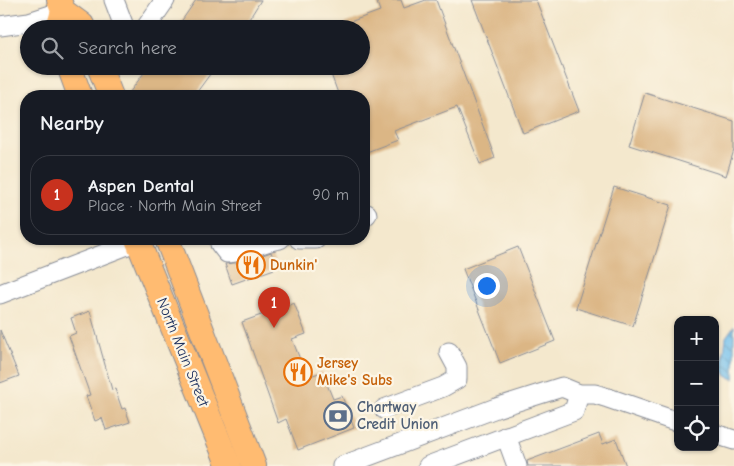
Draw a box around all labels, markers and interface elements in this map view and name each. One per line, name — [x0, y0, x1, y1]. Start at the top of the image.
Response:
search box — [20, 20, 370, 75]
icon: search — [38, 34, 66, 62]
text: Search here — [78, 37, 177, 59]
text: Nearby — [40, 111, 104, 135]
text: Aspen Dental — [88, 175, 194, 197]
text: 1 — [54, 186, 60, 204]
text: 90 m — [312, 186, 349, 204]
text: Place · North Main Street — [88, 197, 261, 215]
restaurant icon: Dunkin' — [236, 250, 266, 280]
place label: Dunkin' — [270, 256, 317, 274]
your location — [474, 273, 500, 299]
pin: 1 — [258, 287, 290, 328]
street label: North Main Street — [153, 295, 213, 410]
map controls — [674, 316, 719, 451]
button: + — [674, 316, 719, 361]
place label: Jersey Mike's Subs — [317, 354, 392, 389]
restaurant icon: Jersey Mike's Subs — [283, 357, 313, 387]
button: − — [674, 361, 719, 406]
place label: Chartway Credit Union — [357, 398, 438, 433]
bank icon: Chartway Credit Union — [323, 401, 353, 431]
button: locate — [674, 406, 719, 451]

